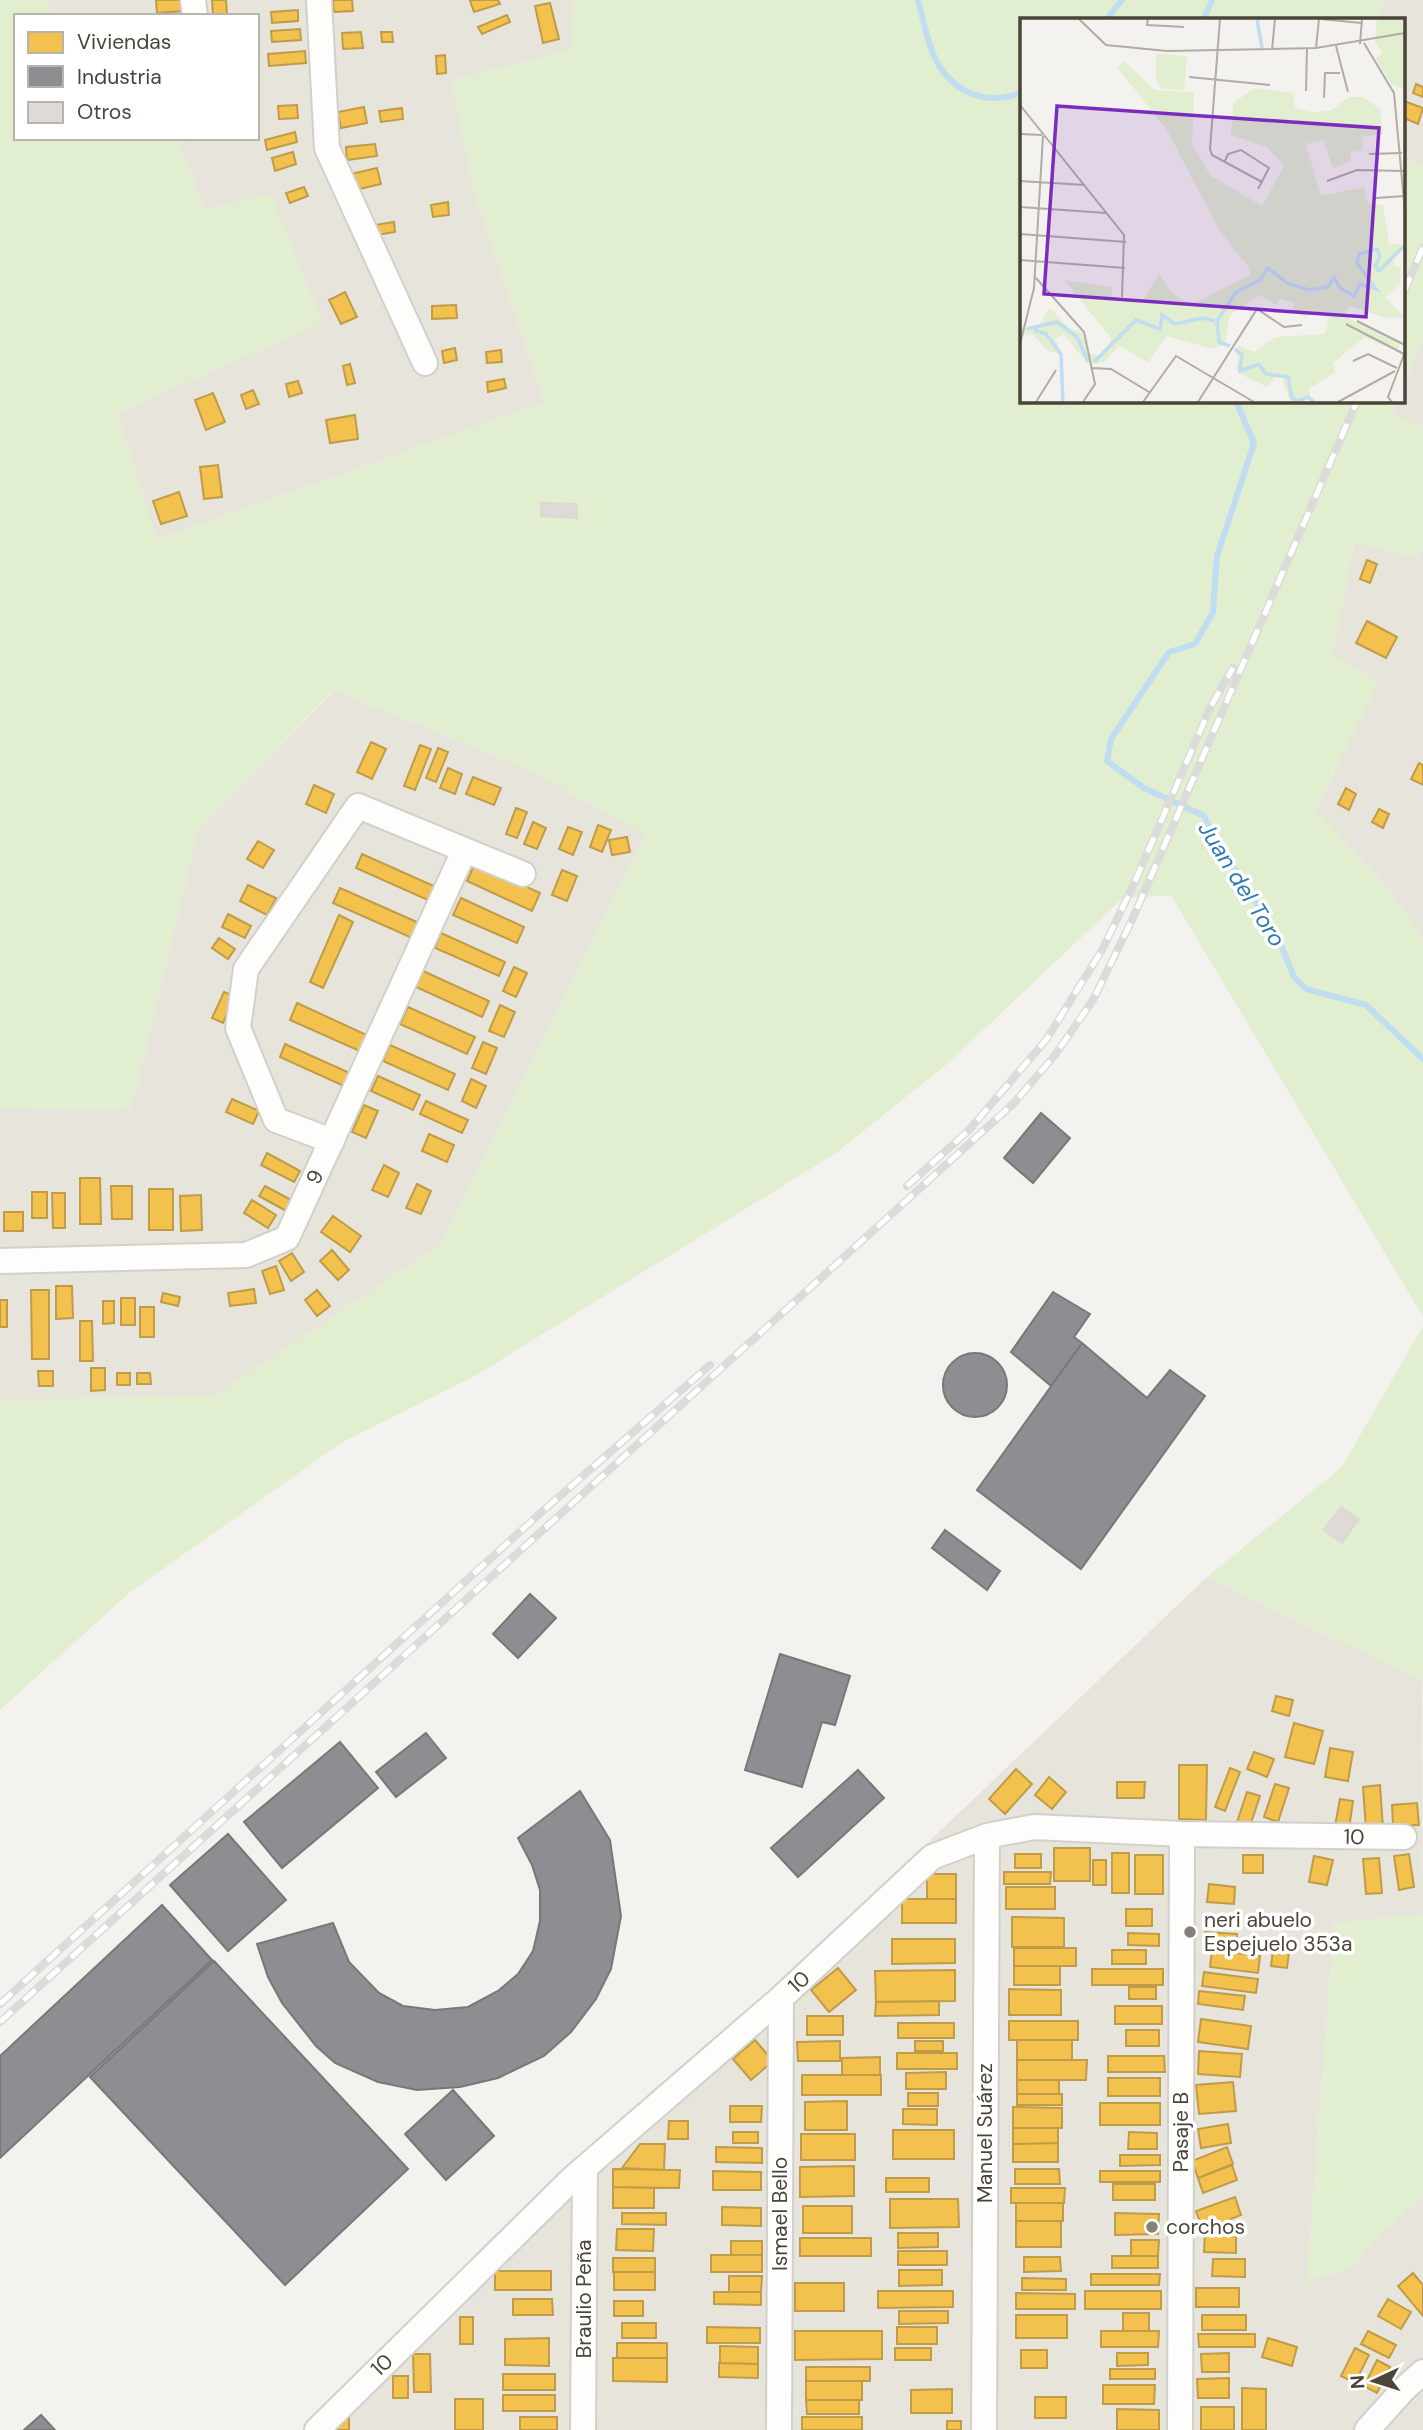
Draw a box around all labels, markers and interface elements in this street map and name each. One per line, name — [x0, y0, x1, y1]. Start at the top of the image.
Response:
legend — [14, 14, 259, 140]
inset map — [1020, 18, 1406, 402]
text: Viviendas — [77, 28, 171, 56]
text: Industria — [77, 63, 162, 91]
text: Otros — [77, 98, 132, 126]
water label: Juan del Toro — [1192, 816, 1292, 952]
street label: 9 — [300, 1165, 330, 1189]
street label: 10 — [1343, 1823, 1365, 1851]
place label: neri abuelo Espejuelo 353a — [1204, 1906, 1352, 1958]
marker: neri abuelo Espejuelo 353a — [1182, 1924, 1198, 1940]
street label: 10 — [782, 1965, 816, 1999]
street label: Manuel Suárez — [971, 2063, 999, 2203]
street label: Pasaje B — [1167, 2092, 1195, 2172]
street label: Ismael Bello — [766, 2157, 794, 2271]
place label: corchos — [1166, 2213, 1245, 2241]
marker: corchos — [1144, 2219, 1160, 2235]
street label: Braulio Peña — [570, 2240, 598, 2358]
north arrow — [1339, 2346, 1409, 2416]
street label: 10 — [365, 2348, 399, 2382]
text: N — [1345, 2374, 1370, 2390]

